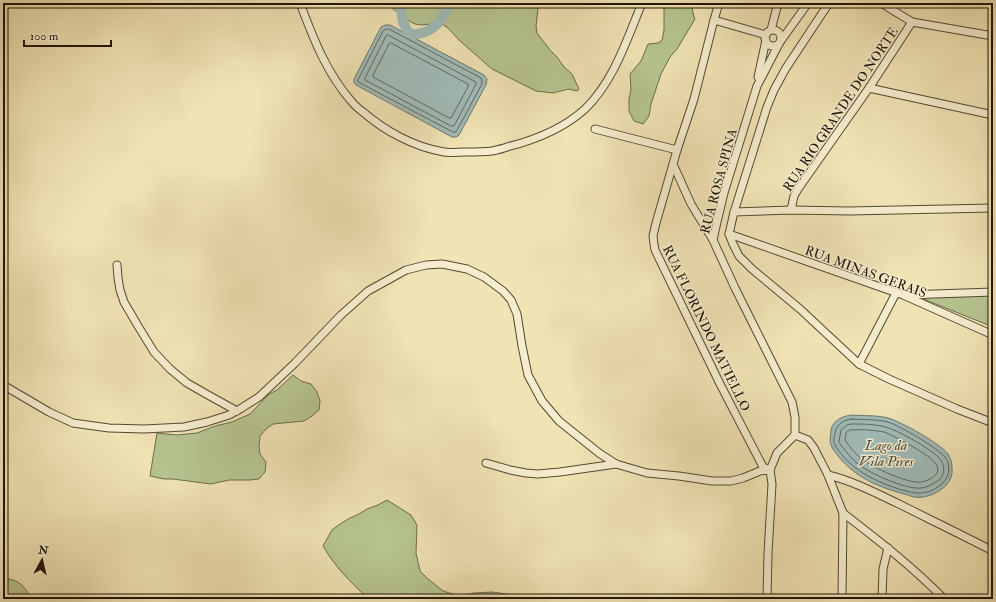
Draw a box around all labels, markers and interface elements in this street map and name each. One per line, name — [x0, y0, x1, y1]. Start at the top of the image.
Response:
scale bar — [24, 22, 111, 48]
street label: RUA RIO GRANDE DO NORTE — [780, 24, 902, 195]
text: 100 m — [30, 29, 59, 44]
street label: RUA ROSA SPINA — [697, 126, 741, 236]
street label: RUA MINAS GERAIS — [803, 242, 929, 301]
street label: RUA FLORINDO MATIELLO — [659, 243, 753, 414]
water label: Lago da Vila Pires — [859, 437, 914, 470]
north arrow — [22, 540, 62, 580]
text: N — [37, 543, 50, 558]

